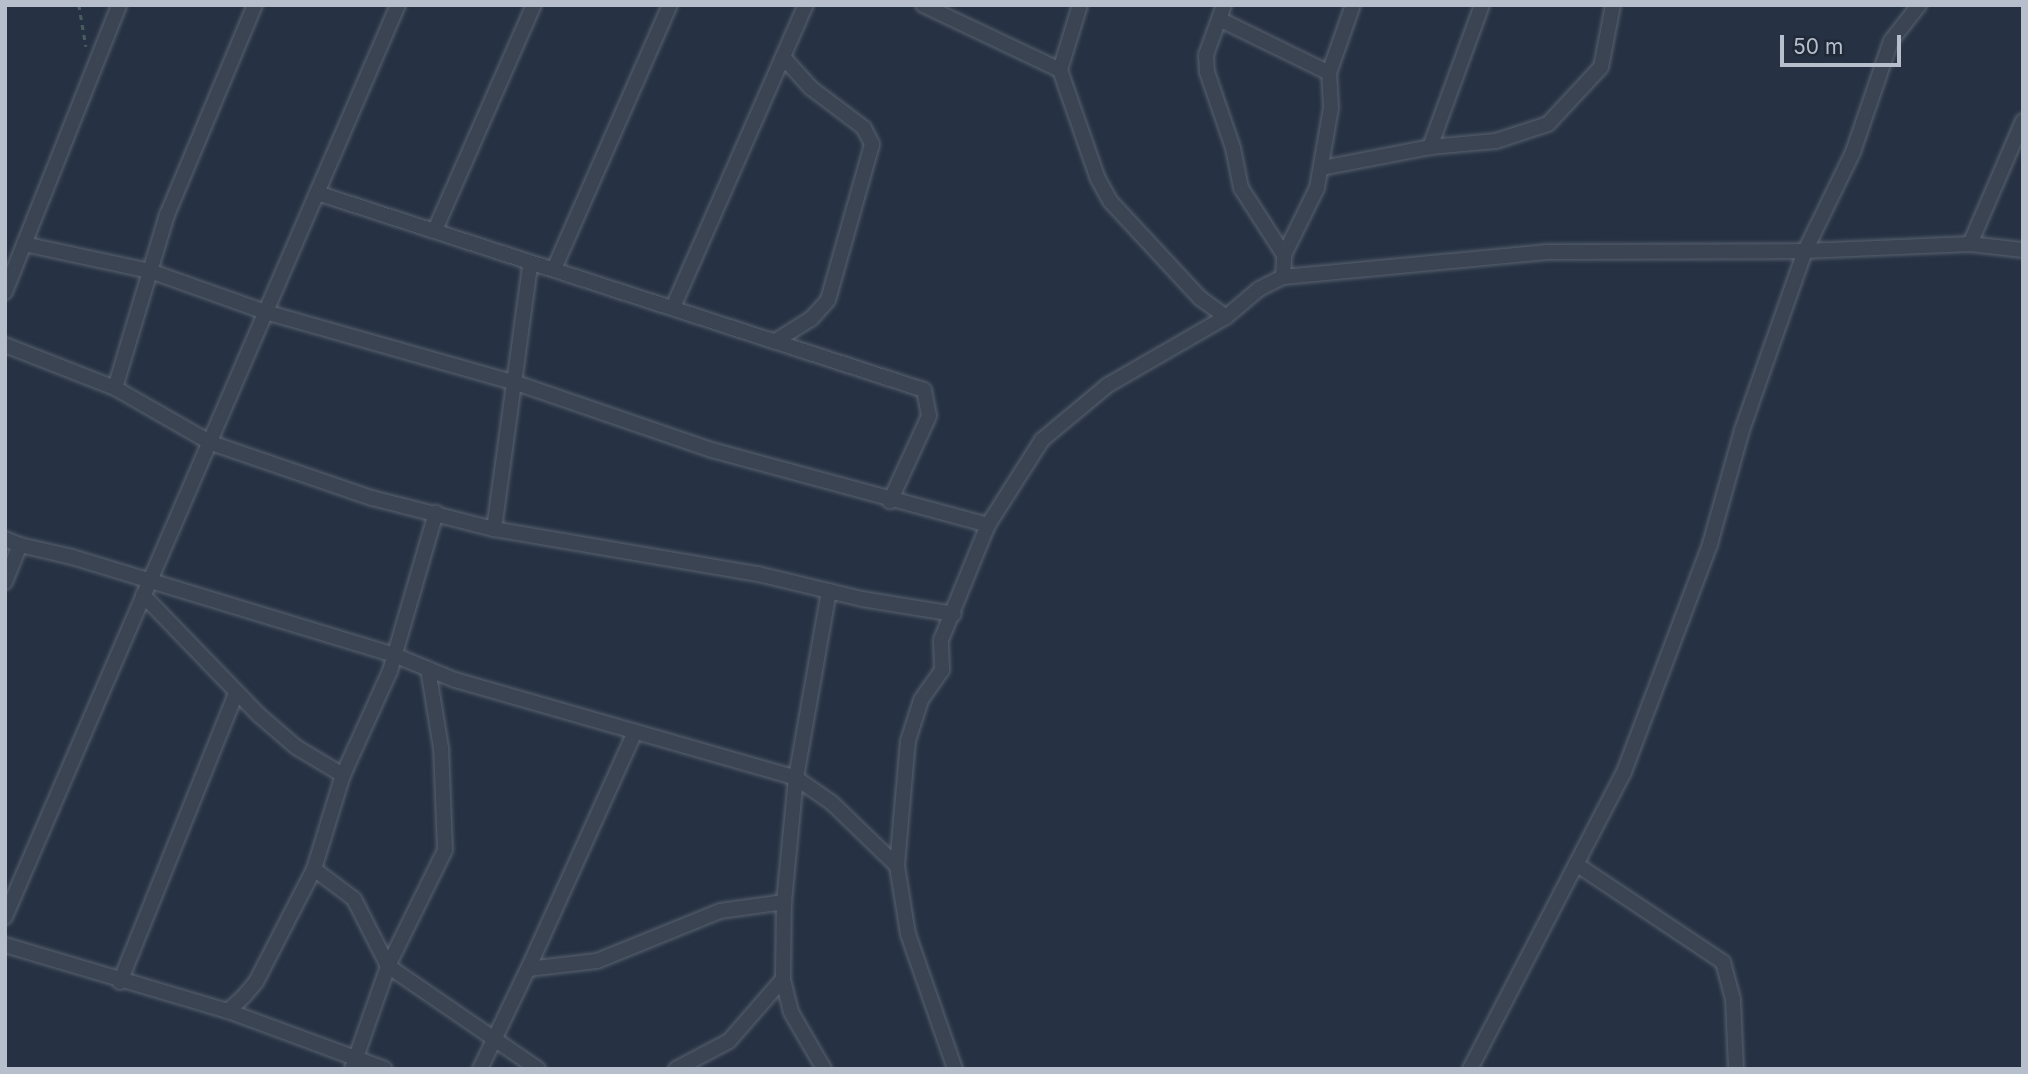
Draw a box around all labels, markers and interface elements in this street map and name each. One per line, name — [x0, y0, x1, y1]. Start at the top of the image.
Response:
scale bar — [1783, 21, 1904, 65]
text: 50 m — [1793, 34, 1843, 59]

